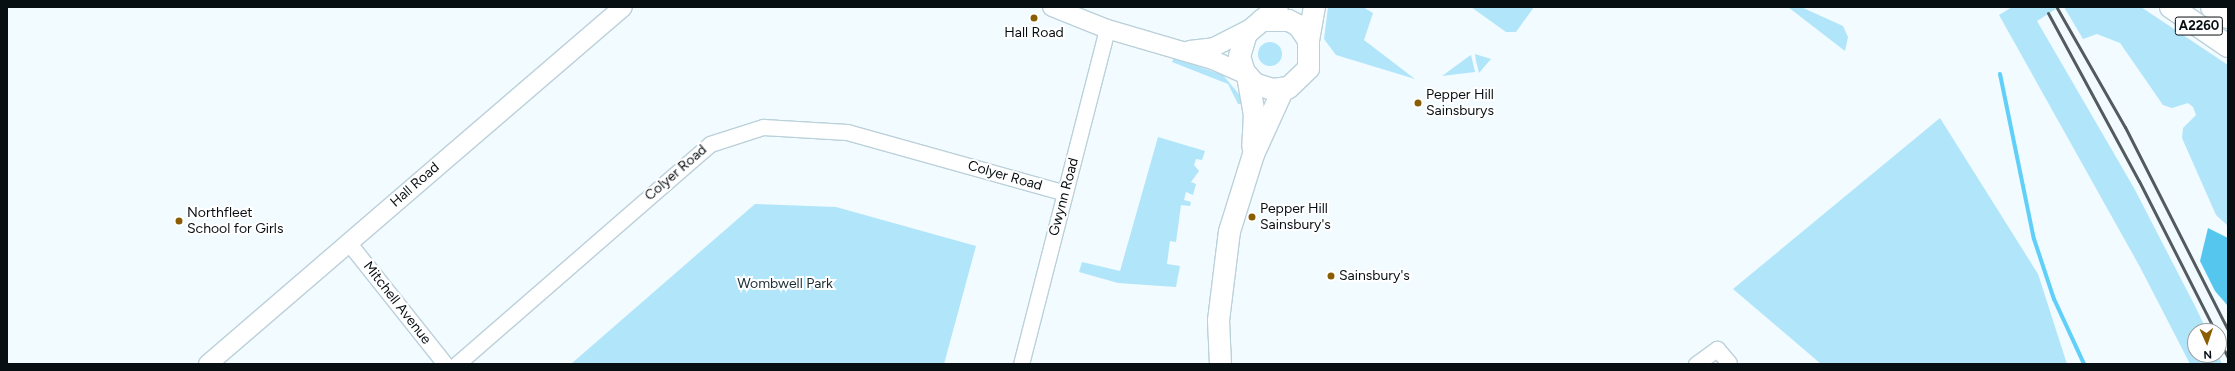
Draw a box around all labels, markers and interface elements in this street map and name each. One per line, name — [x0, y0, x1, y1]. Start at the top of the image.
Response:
marker: Hall Road — [1029, 13, 1039, 23]
road number: A2260 — [2174, 15, 2224, 37]
place label: Hall Road — [1004, 25, 1064, 41]
place label: Pepper Hill Sainsburys — [1426, 87, 1494, 120]
marker: Pepper Hill Sainsburys — [1413, 98, 1423, 108]
street label: Colyer Road — [642, 142, 710, 204]
street label: Gwynn Road — [1045, 156, 1083, 238]
street label: Colyer Road — [966, 157, 1044, 195]
street label: Hall Road — [387, 159, 443, 211]
place label: Pepper Hill Sainsbury's — [1260, 201, 1331, 234]
place label: Northfleet School for Girls — [187, 205, 283, 238]
marker: Pepper Hill Sainsbury's — [1247, 212, 1257, 222]
marker: Northfleet School for Girls — [174, 216, 184, 226]
street label: Mitchell Avenue — [359, 258, 435, 348]
place label: Sainsbury's — [1339, 268, 1410, 284]
marker: Sainsbury's — [1326, 271, 1336, 281]
park label: Wombwell Park — [737, 276, 833, 292]
north arrow — [2187, 323, 2227, 363]
text: N — [2203, 348, 2212, 361]

